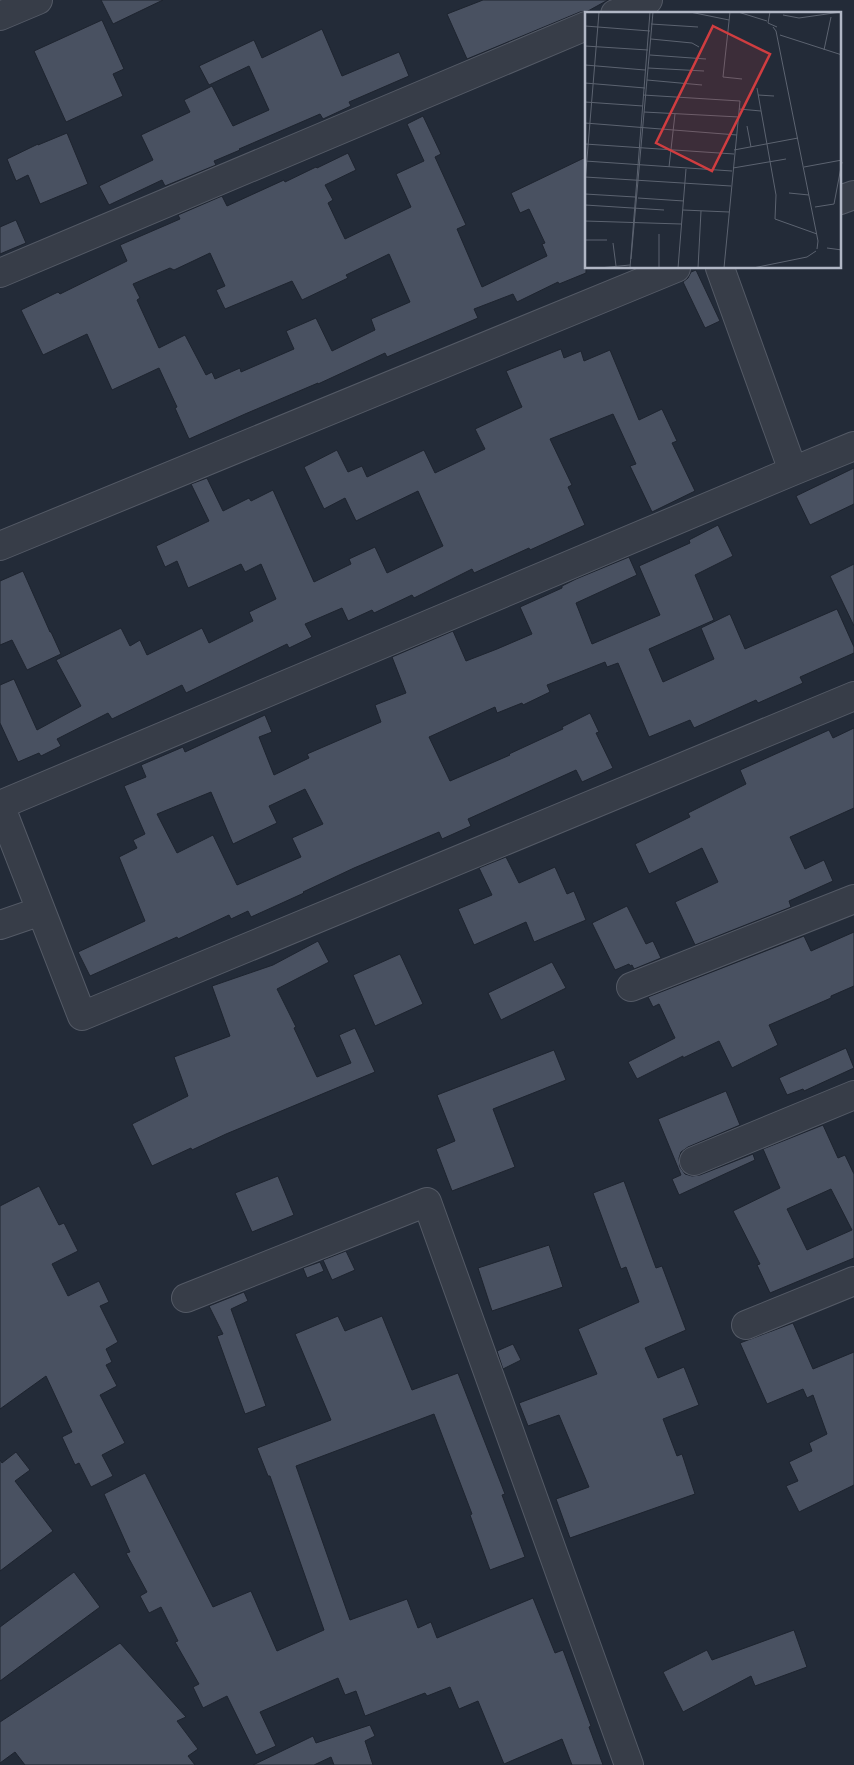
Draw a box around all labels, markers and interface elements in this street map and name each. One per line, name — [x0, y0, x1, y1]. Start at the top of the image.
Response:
inset map — [585, 12, 842, 269]

